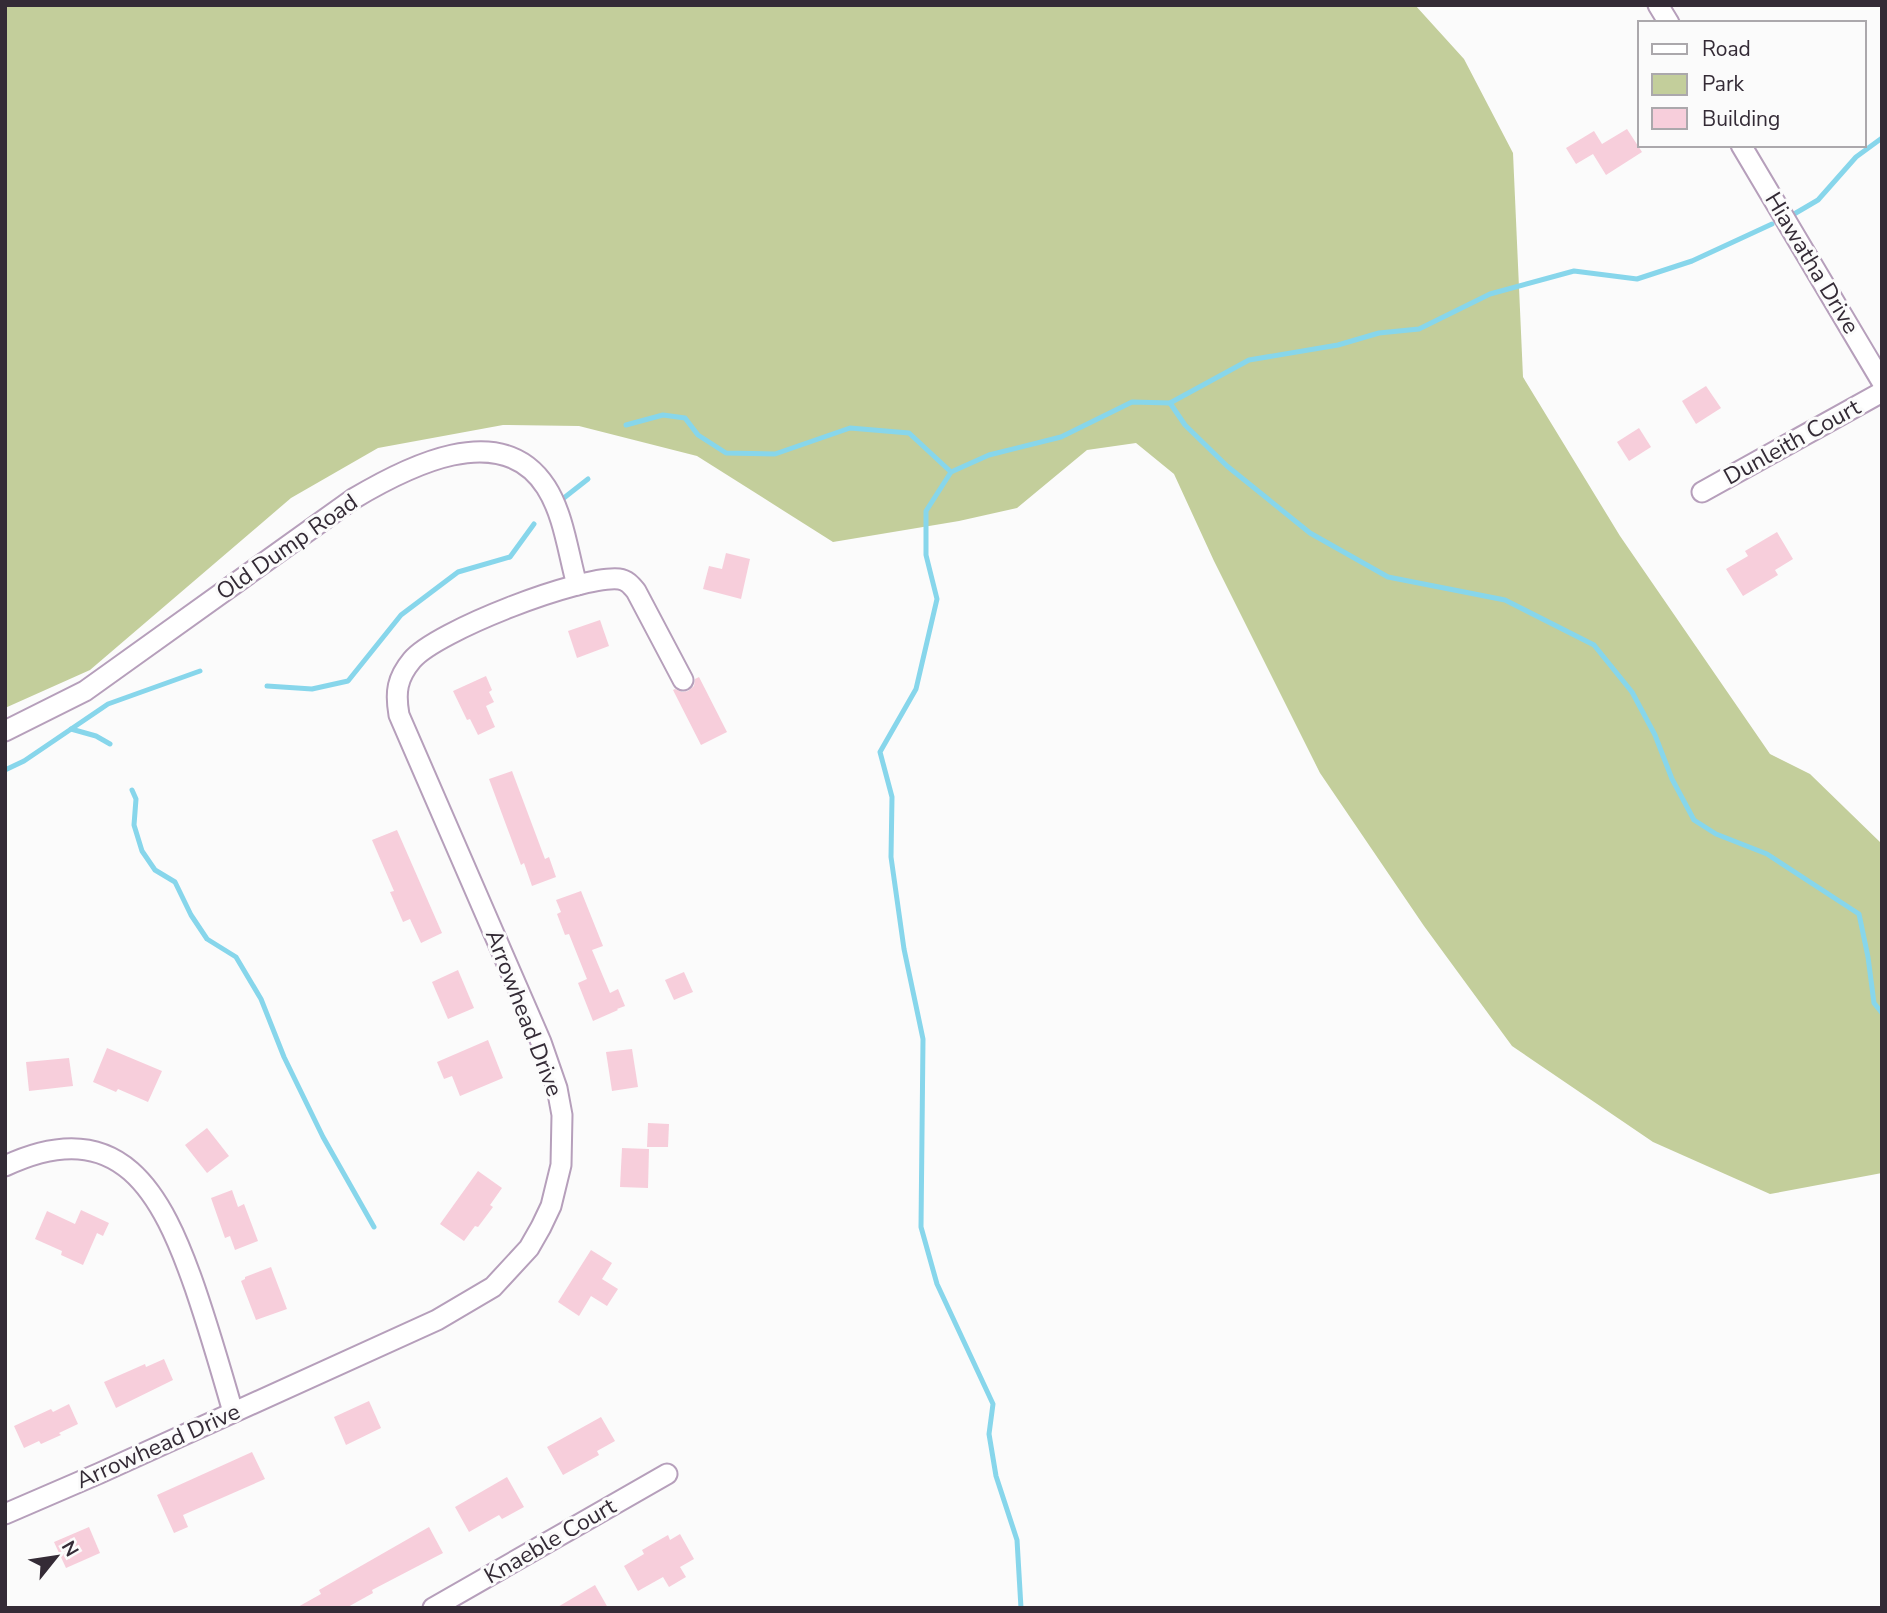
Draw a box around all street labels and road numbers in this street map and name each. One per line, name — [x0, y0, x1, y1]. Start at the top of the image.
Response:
street label: Hiawatha Drive — [1758, 186, 1866, 340]
street label: Dunleith Court — [1718, 391, 1867, 492]
street label: Old Dump Road — [210, 487, 364, 607]
street label: Arrowhead Drive — [478, 925, 570, 1101]
street label: Arrowhead Drive — [71, 1396, 245, 1496]
street label: Knaeble Court — [478, 1490, 622, 1591]

